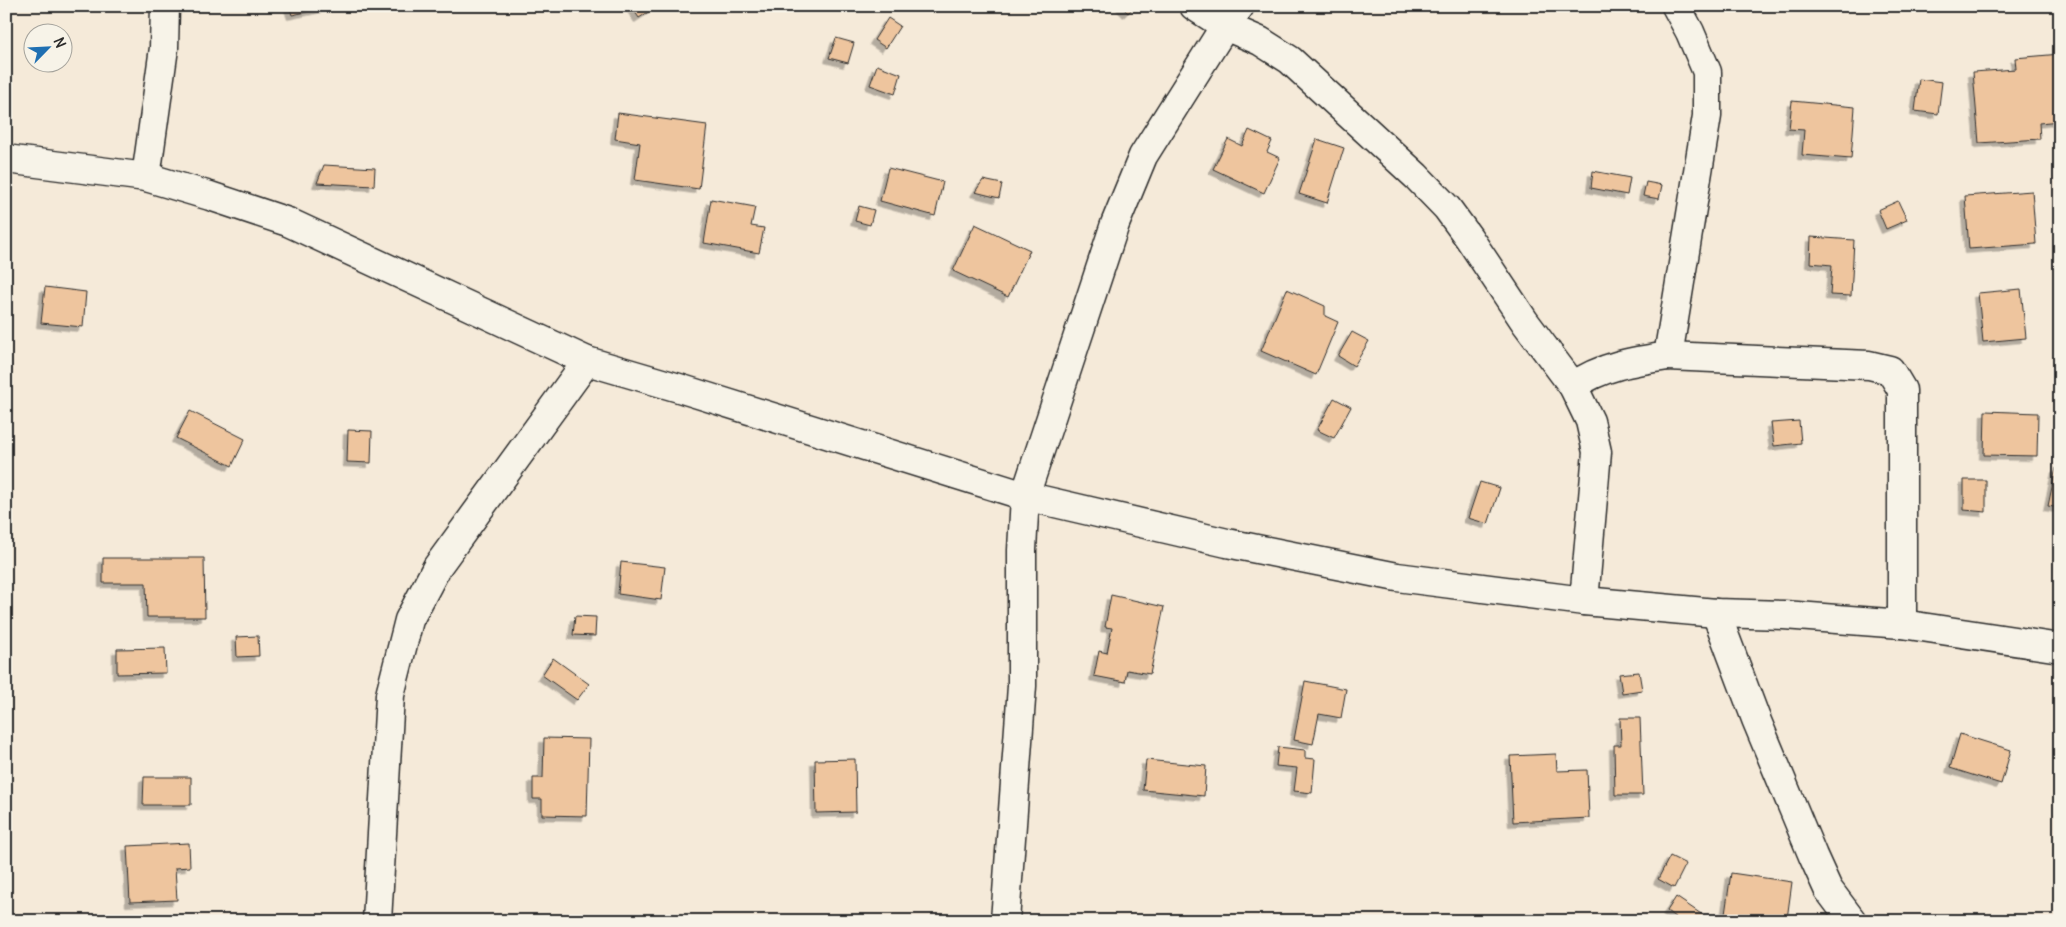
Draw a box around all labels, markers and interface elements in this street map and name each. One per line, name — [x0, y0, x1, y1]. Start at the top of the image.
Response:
north arrow — [22, 22, 72, 72]
text: N — [50, 35, 70, 51]

